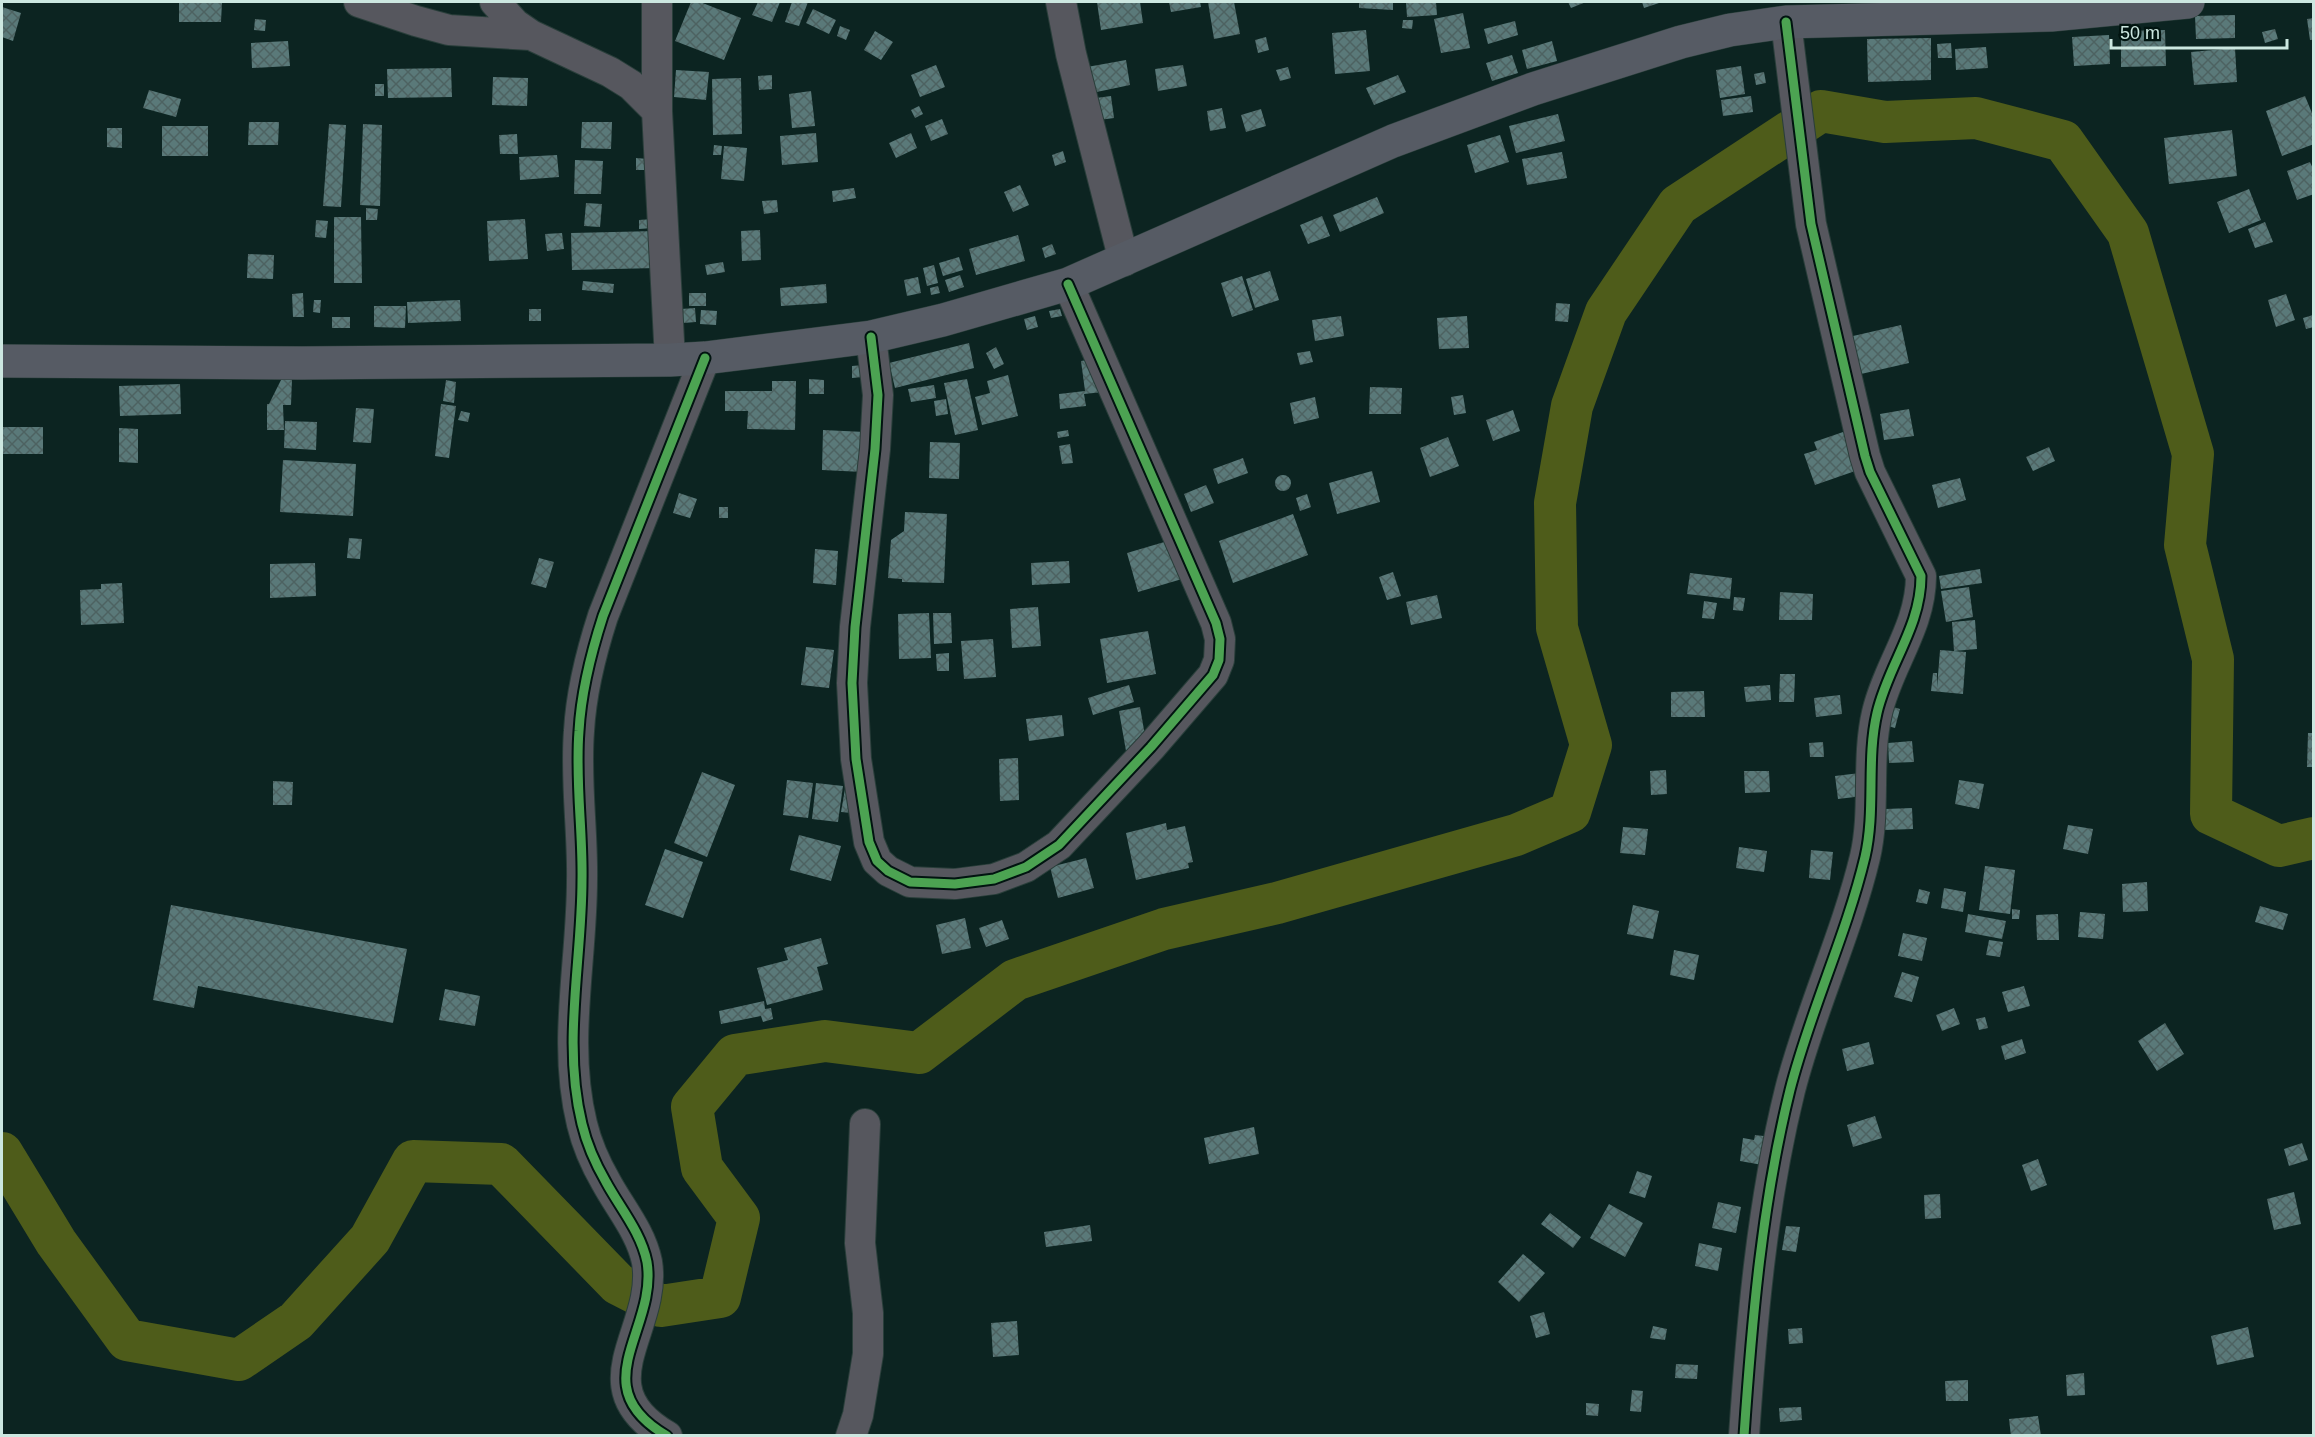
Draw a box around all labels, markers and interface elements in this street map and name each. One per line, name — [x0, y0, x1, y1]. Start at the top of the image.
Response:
scale bar — [2111, 12, 2286, 50]
text: 50 m — [2120, 23, 2160, 43]

